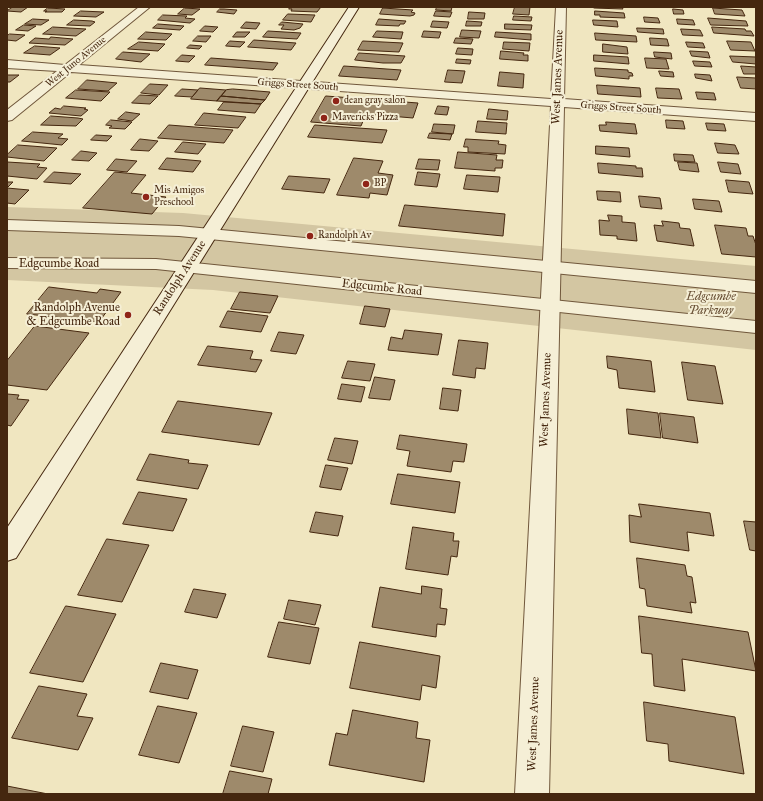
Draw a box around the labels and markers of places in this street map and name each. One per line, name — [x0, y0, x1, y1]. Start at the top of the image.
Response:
place label: dean gray salon — [344, 95, 405, 107]
marker: dean gray salon — [331, 96, 341, 106]
place label: Mavericks Pizza — [332, 112, 398, 124]
marker: Mavericks Pizza — [319, 113, 329, 123]
place label: BP — [374, 178, 386, 190]
marker: BP — [361, 179, 371, 189]
place label: Mis Amigos Preschool — [154, 185, 204, 208]
marker: Mis Amigos Preschool — [141, 192, 151, 202]
place label: Randolph Av — [318, 230, 371, 242]
marker: Randolph Av — [305, 231, 315, 241]
place label: Randolph Avenue & Edgcumbe Road — [27, 301, 120, 329]
marker: Randolph Avenue & Edgcumbe Road — [123, 310, 133, 320]

